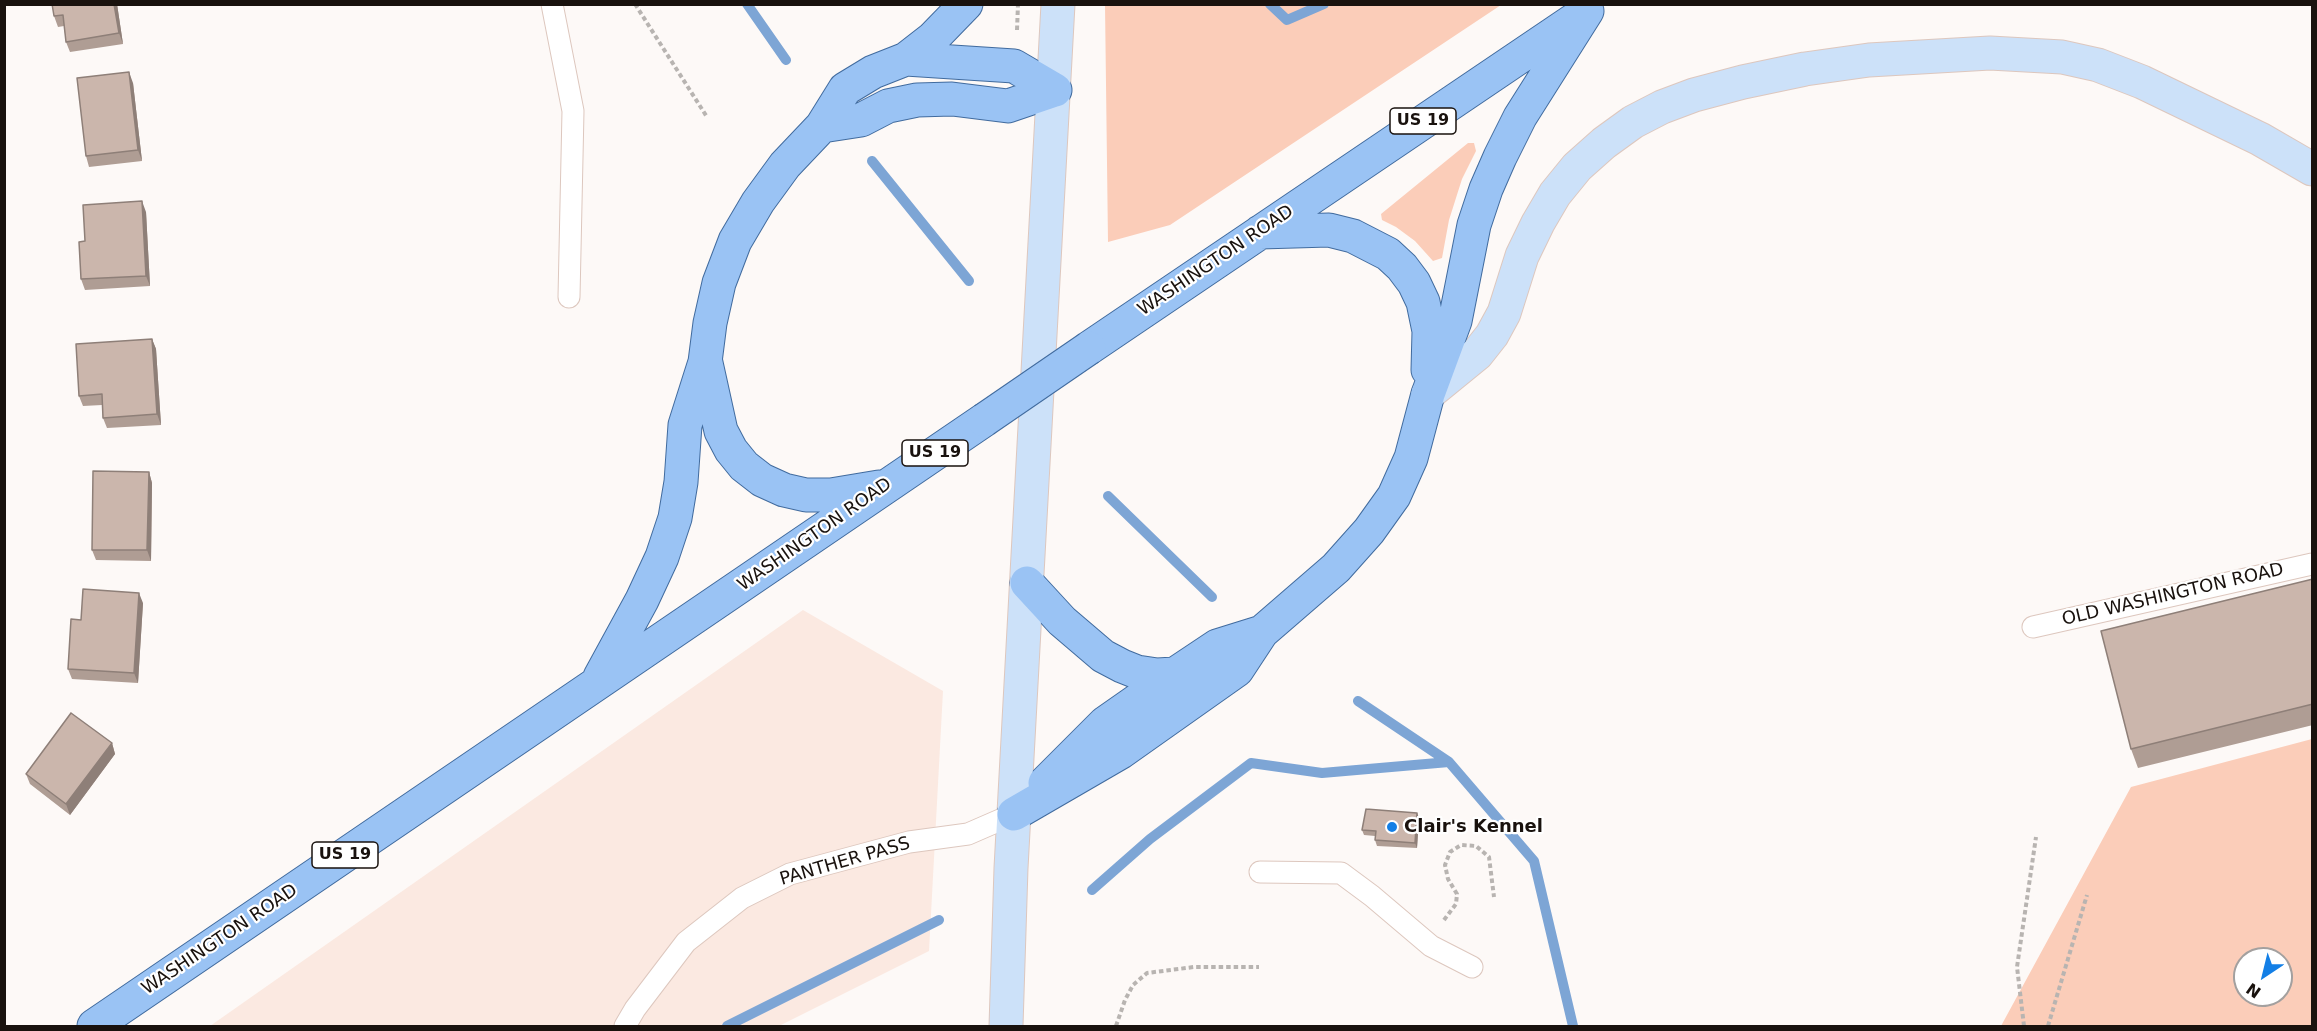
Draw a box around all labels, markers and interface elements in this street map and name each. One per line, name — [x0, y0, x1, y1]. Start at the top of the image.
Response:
road number: US 19 — [1390, 108, 1456, 134]
street label: WASHINGTON ROAD — [1134, 201, 1298, 321]
road number: US 19 — [902, 440, 968, 466]
street label: WASHINGTON ROAD — [734, 474, 896, 596]
street label: OLD WASHINGTON ROAD — [2060, 559, 2286, 631]
place label: Clair's Kennel — [1404, 816, 1543, 838]
marker: Clair's Kennel — [1385, 820, 1399, 834]
street label: PANTHER PASS — [777, 833, 913, 891]
road number: US 19 — [312, 842, 378, 868]
street label: WASHINGTON ROAD — [138, 880, 302, 1000]
north arrow — [2233, 947, 2293, 1007]
text: N — [2243, 979, 2264, 1002]

